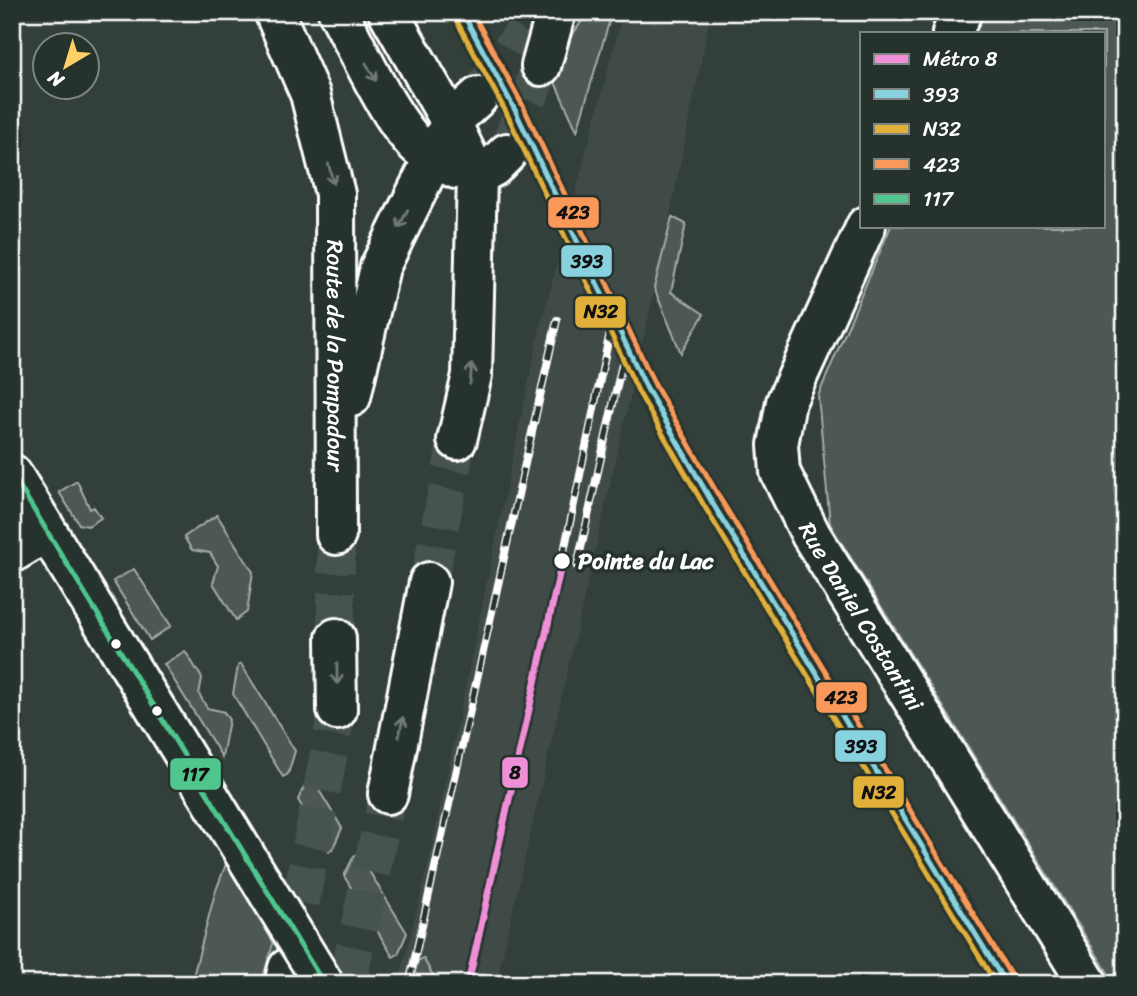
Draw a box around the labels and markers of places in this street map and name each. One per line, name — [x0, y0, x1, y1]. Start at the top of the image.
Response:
place label: Pointe du Lac — [578, 541, 714, 582]
marker: Pointe du Lac — [552, 551, 572, 571]
unlabelled marker — [109, 637, 123, 651]
unlabelled marker — [150, 704, 164, 718]

